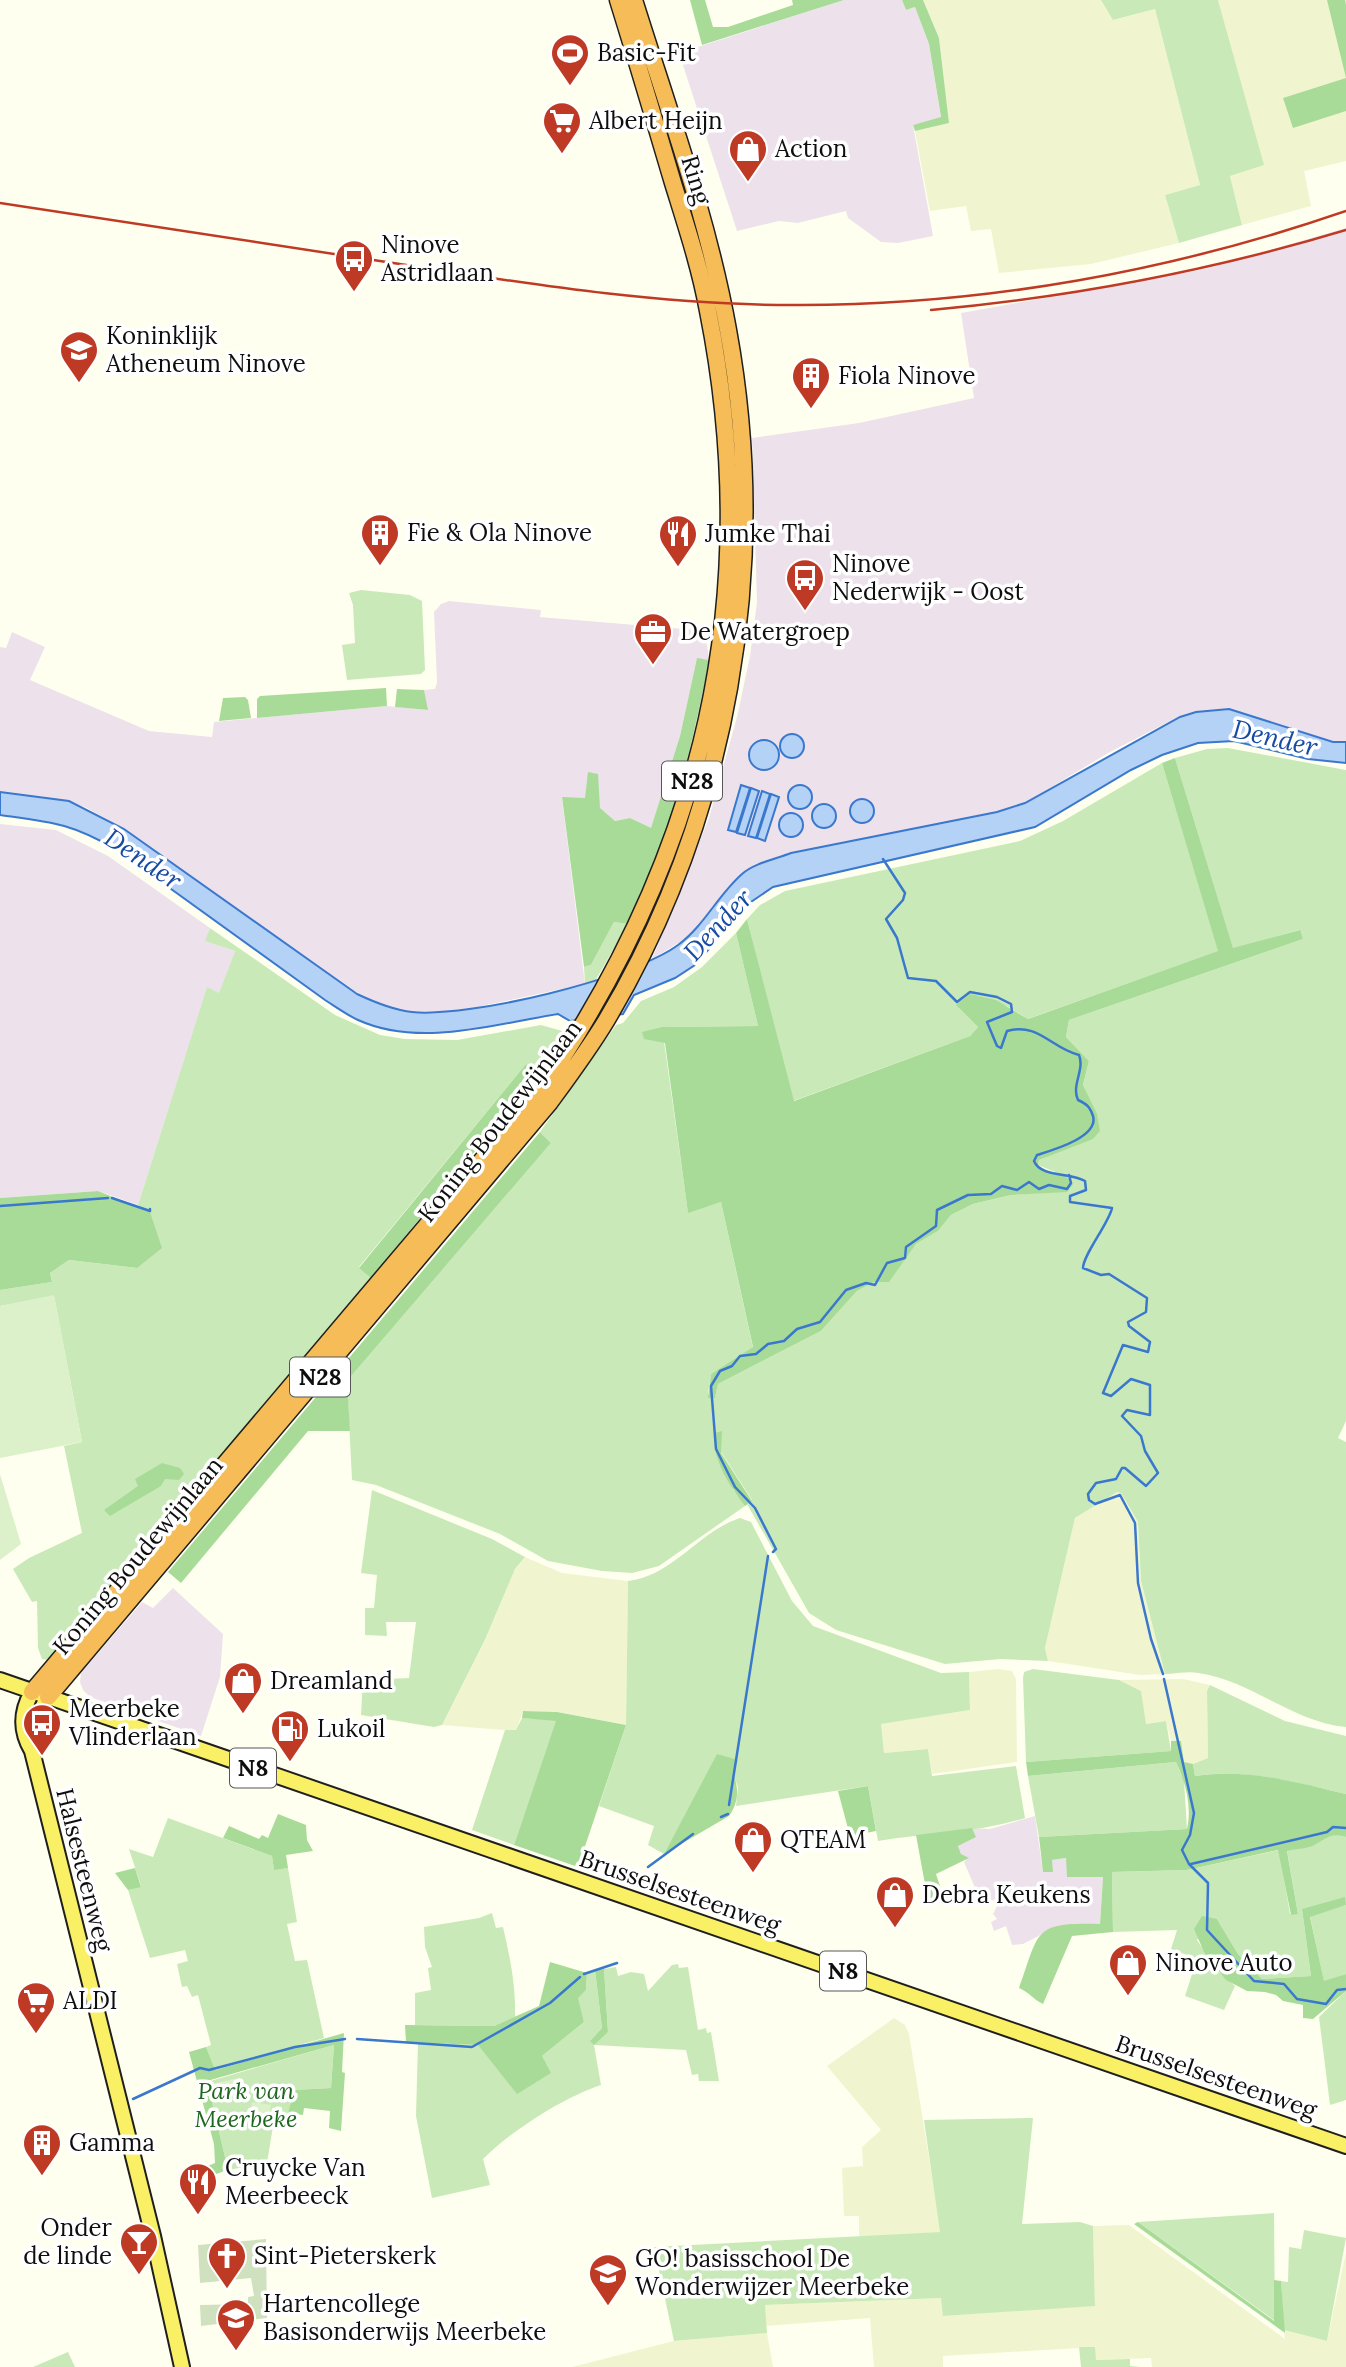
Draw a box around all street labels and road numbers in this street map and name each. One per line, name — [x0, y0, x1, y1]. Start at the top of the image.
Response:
street label: Ring — [674, 152, 719, 209]
road number: N28 — [662, 762, 722, 800]
street label: Koning Boudewijnlaan — [411, 1013, 588, 1228]
road number: N28 — [290, 1358, 350, 1396]
street label: Koning Boudewijnlaan — [46, 1450, 229, 1661]
road number: N8 — [230, 1749, 276, 1788]
street label: Halsesteenweg — [49, 1785, 120, 1955]
street label: Brusselsesteenweg — [575, 1843, 786, 1941]
road number: N8 — [820, 1952, 866, 1990]
street label: Brusselsesteenweg — [1111, 2028, 1322, 2126]

